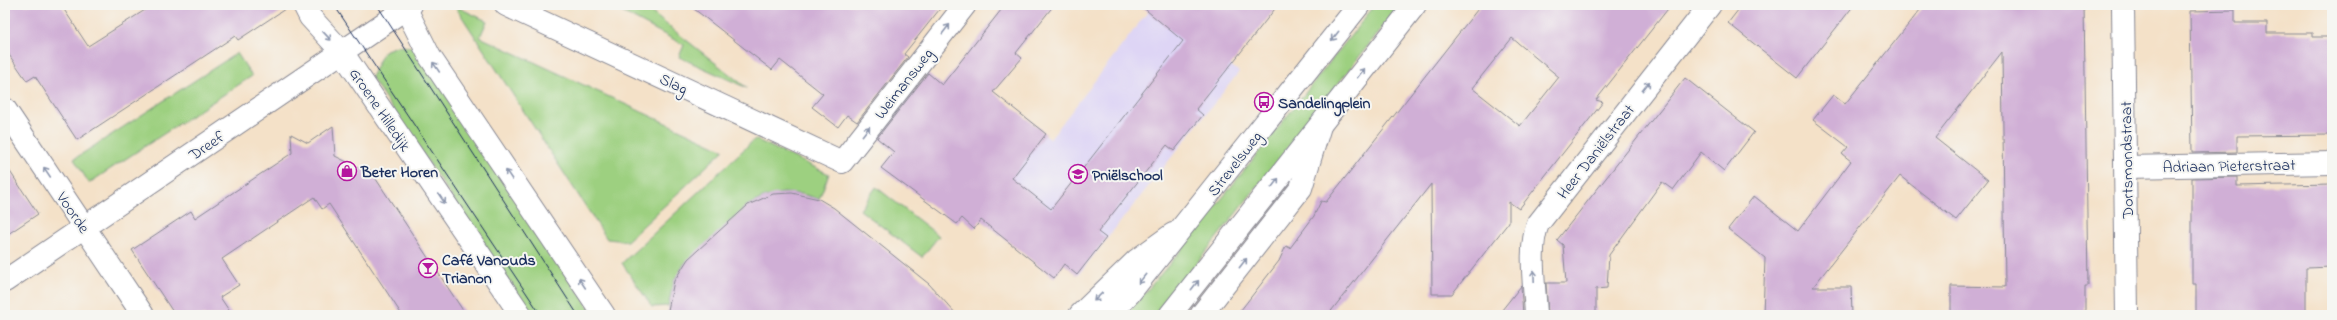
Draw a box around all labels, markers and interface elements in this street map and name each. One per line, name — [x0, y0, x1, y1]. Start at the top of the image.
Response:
one-way arrow — [942, 24, 950, 35]
one-way arrow — [1330, 30, 1339, 41]
one-way arrow — [323, 31, 332, 41]
street label: Weimansweg — [869, 44, 940, 125]
one-way arrow — [432, 62, 440, 73]
street label: Groene Hilledijk — [342, 63, 417, 158]
street label: Slag — [655, 68, 691, 102]
one-way arrow — [1357, 68, 1366, 79]
one-way arrow — [1642, 81, 1650, 92]
bus stop icon: Sandelingplein — [1253, 91, 1275, 113]
place label: Sandelingplein — [1278, 92, 1371, 117]
street label: Heer Daniëlstraat — [1552, 99, 1642, 205]
street label: Dortsmondstraat — [2115, 100, 2141, 220]
street label: Dreef — [184, 126, 230, 168]
one-way arrow — [861, 126, 870, 137]
street label: Strevelsweg — [1202, 126, 1269, 202]
street label: Adriaan Pieterstraat — [2162, 154, 2296, 180]
shop icon: Beter Horen — [336, 160, 358, 182]
place label: Beter Horen — [360, 161, 438, 185]
school or university icon: Pniëlschool — [1067, 163, 1089, 185]
place label: Pniëlschool — [1092, 164, 1163, 188]
one-way arrow — [43, 167, 51, 178]
one-way arrow — [505, 170, 513, 181]
one-way arrow — [1271, 177, 1280, 188]
street label: Voorde — [49, 187, 95, 239]
one-way arrow — [438, 193, 446, 204]
place label: Café Vanouds Trianon — [442, 249, 536, 291]
bar icon: Café Vanouds Trianon — [417, 257, 439, 279]
one-way arrow — [1239, 257, 1247, 268]
one-way arrow — [1531, 270, 1538, 283]
one-way arrow — [1137, 273, 1146, 284]
one-way arrow — [578, 277, 586, 288]
one-way arrow — [1191, 279, 1199, 290]
one-way arrow — [1093, 292, 1103, 302]

